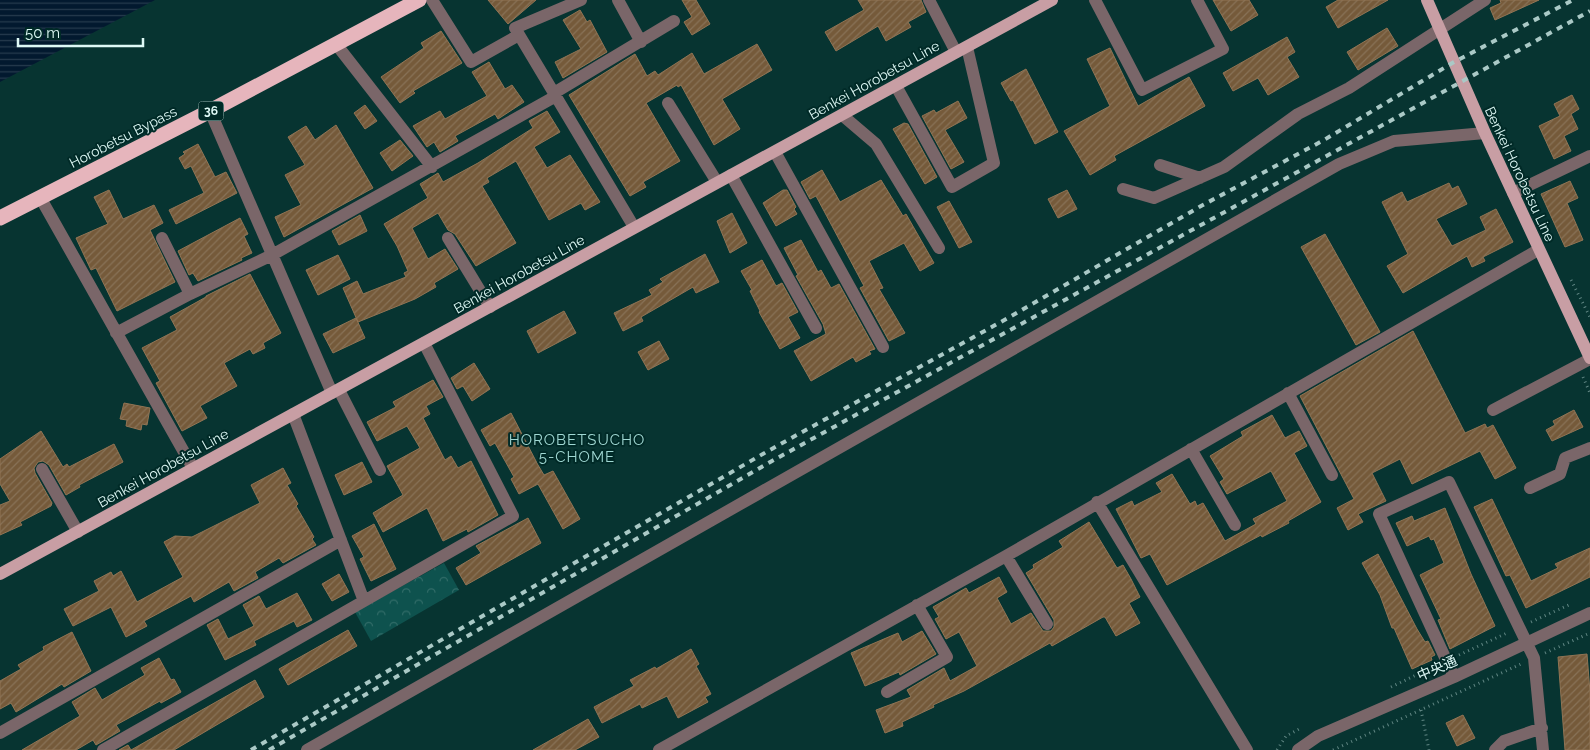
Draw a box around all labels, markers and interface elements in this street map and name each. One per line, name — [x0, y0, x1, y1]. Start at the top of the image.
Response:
scale bar — [18, 15, 142, 47]
text: 50 m — [25, 24, 60, 42]
street label: Benkei Horobetsu Line — [806, 37, 942, 123]
road number: 36 — [198, 102, 224, 120]
street label: Horobetsu Bypass — [67, 103, 180, 171]
street label: Benkei Horobetsu Line — [1482, 104, 1558, 244]
street label: Benkei Horobetsu Line — [451, 231, 587, 317]
street label: Benkei Horobetsu Line — [95, 425, 231, 511]
district label: HOROBETSUCHO 5-CHOME — [509, 431, 645, 466]
street label: 中央通 — [1415, 652, 1459, 684]

